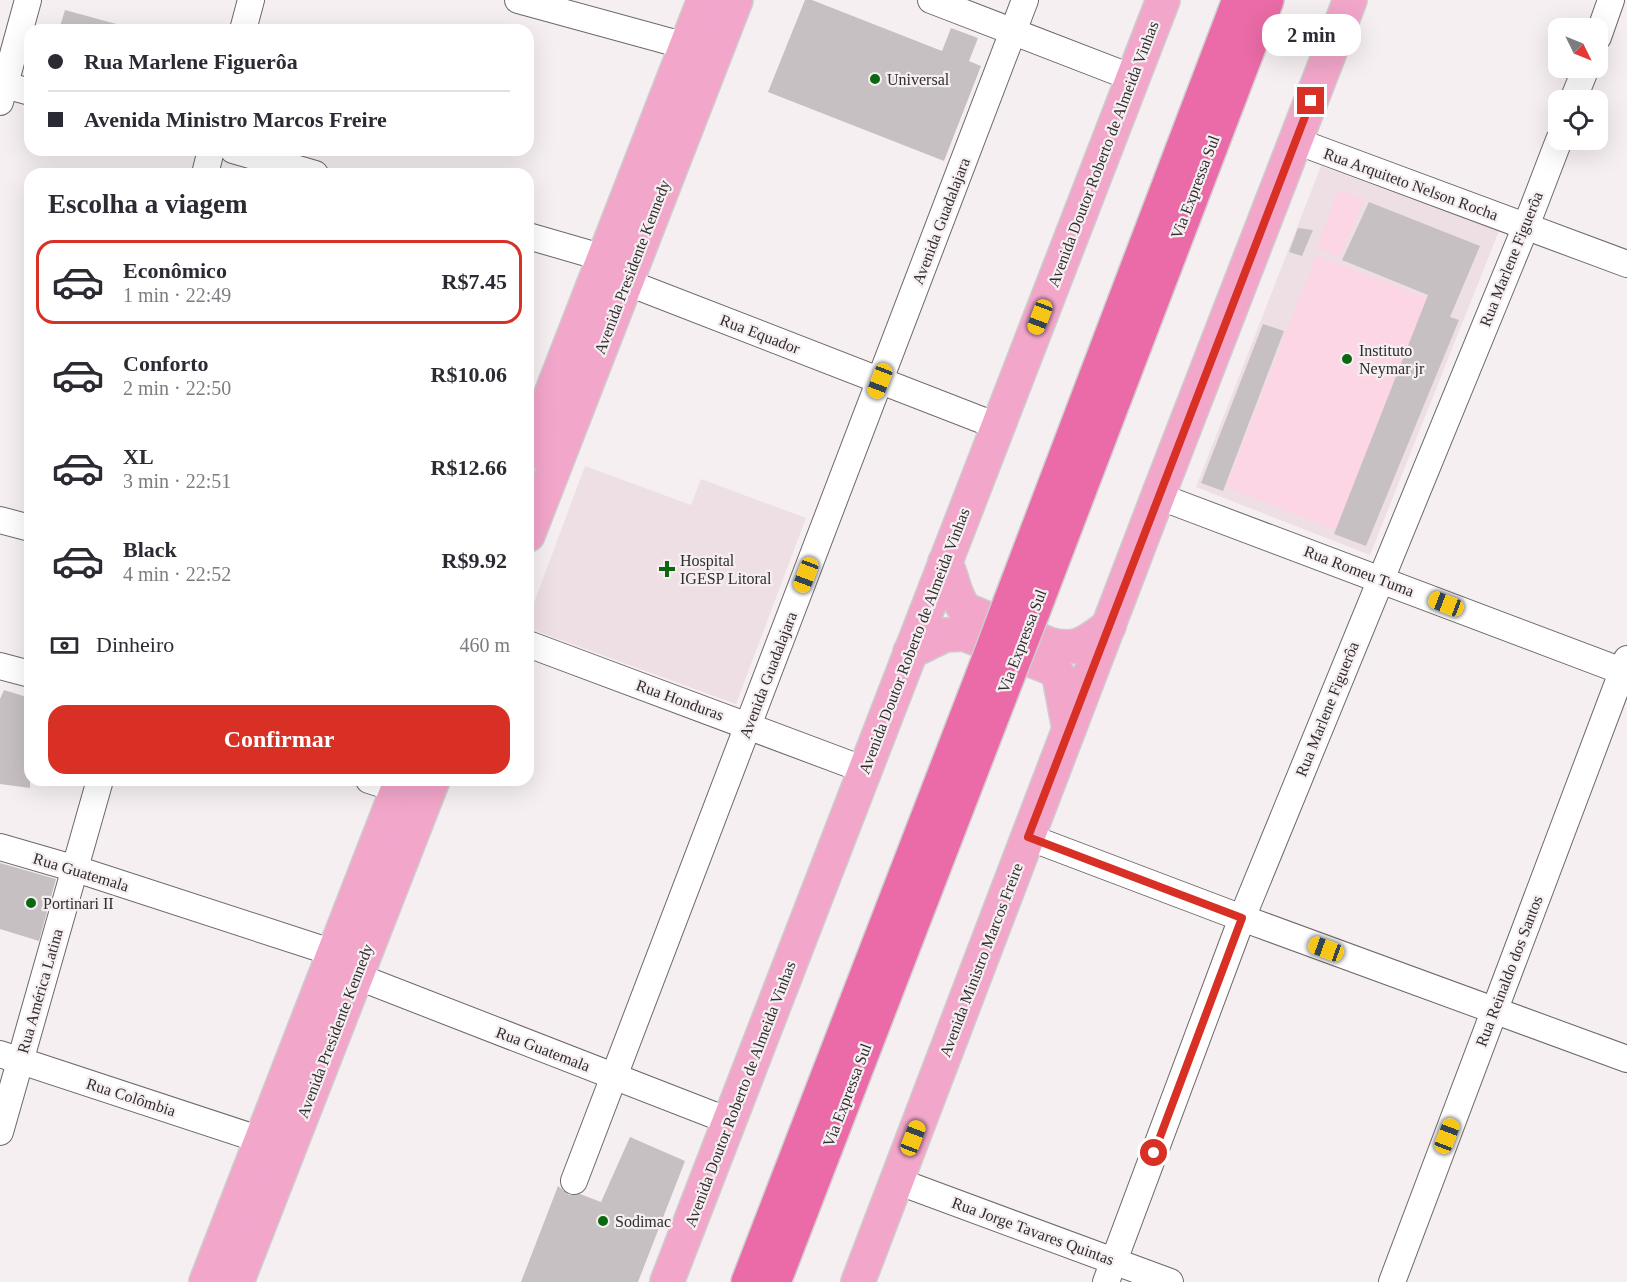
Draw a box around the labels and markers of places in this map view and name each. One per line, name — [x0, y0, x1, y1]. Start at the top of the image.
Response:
place label: Universal — [887, 71, 950, 88]
marker: Universal — [868, 72, 882, 86]
place label: Instituto Neymar jr — [1359, 342, 1425, 378]
marker: Instituto Neymar jr — [1340, 352, 1354, 366]
place label: Hospital IGESP Litoral — [680, 552, 772, 587]
marker: Hospital IGESP Litoral — [658, 560, 676, 578]
place label: Portinari II — [43, 895, 114, 912]
marker: Portinari II — [24, 896, 38, 910]
place label: Sodimac — [615, 1213, 671, 1230]
marker: Sodimac — [596, 1214, 610, 1228]

